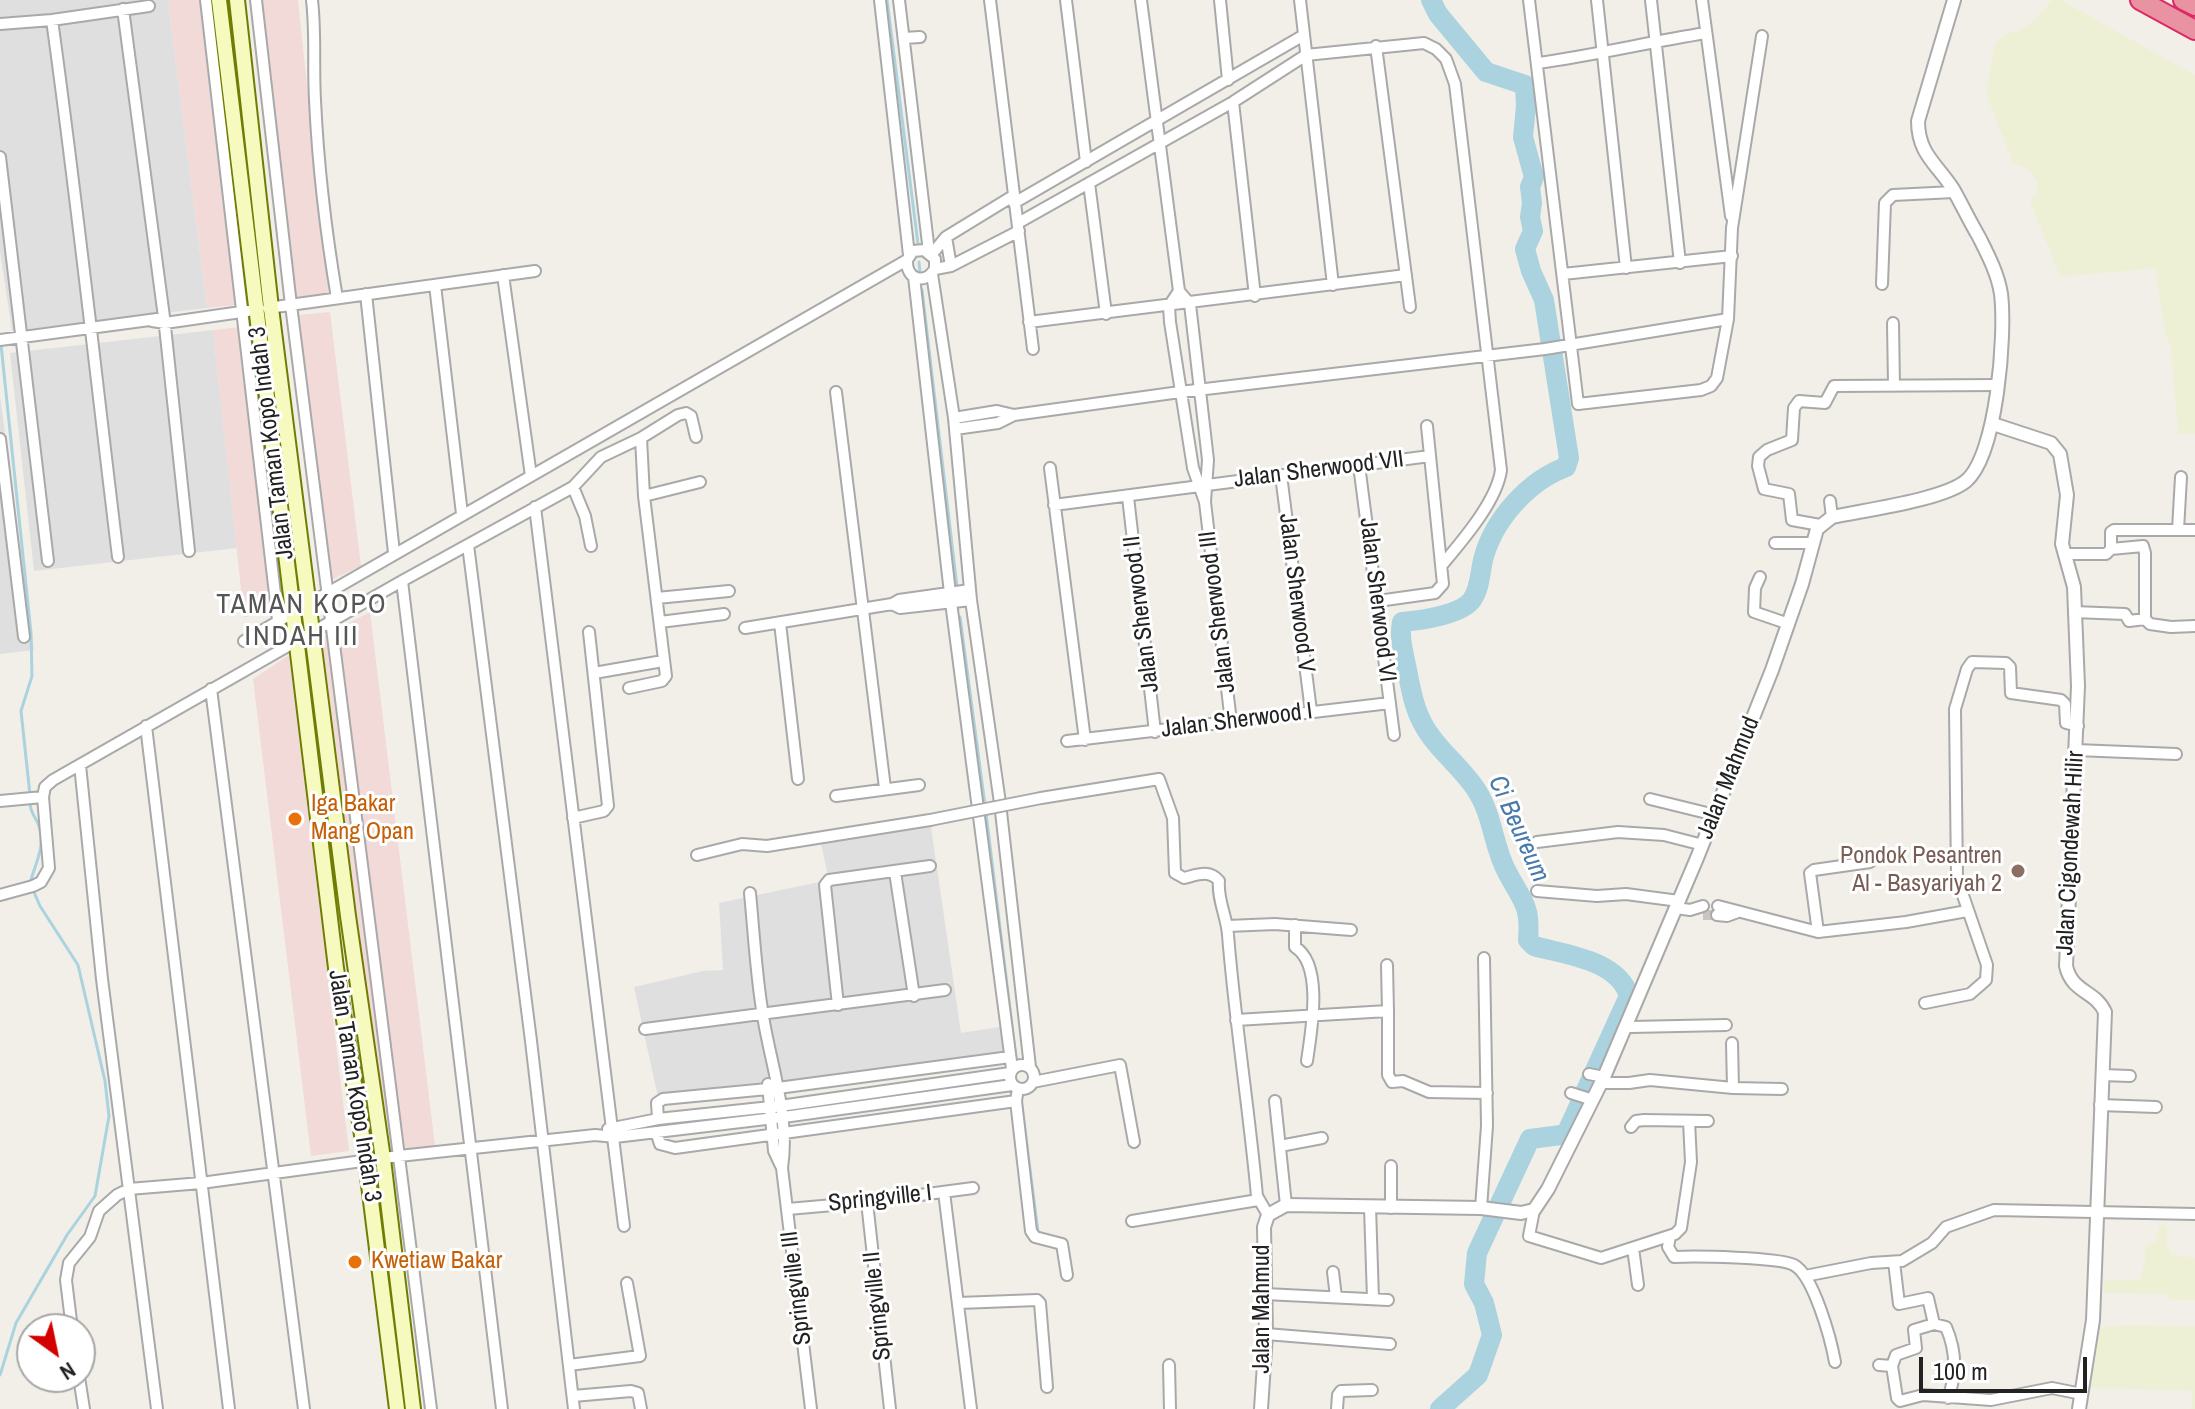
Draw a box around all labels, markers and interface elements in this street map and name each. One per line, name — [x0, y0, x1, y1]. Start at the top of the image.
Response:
street label: Jalan Taman Kopo Indah 3 — [243, 325, 301, 561]
street label: Jalan Sherwood VII — [1233, 445, 1405, 495]
street label: Jalan Sherwood V — [1272, 512, 1320, 674]
street label: Jalan Sherwood VI — [1353, 516, 1401, 684]
street label: Jalan Sherwood III — [1194, 529, 1242, 695]
street label: Jalan Sherwood II — [1118, 534, 1166, 694]
district label: TAMAN KOPO INDAH III — [216, 588, 388, 654]
street label: Jalan Sherwood I — [1160, 697, 1314, 745]
street label: Jalan Mahmud — [1691, 713, 1767, 843]
street label: Jalan Cigondewah Hilir — [2051, 750, 2091, 956]
water label: Ci Beureum — [1481, 771, 1555, 887]
place label: Iga Bakar Mang Opan — [311, 791, 414, 847]
marker: Iga Bakar Mang Opan — [286, 810, 304, 828]
place label: Pondok Pesantren Al - Basyariyah 2 — [1840, 843, 2002, 899]
marker: Pondok Pesantren Al - Basyariyah 2 — [2009, 862, 2027, 880]
street label: Jalan Taman Kopo Indah 3 — [321, 968, 387, 1204]
street label: Springville I — [827, 1179, 933, 1219]
street label: Springville III — [776, 1229, 818, 1347]
street label: Jalan Mahmud — [1249, 1244, 1277, 1374]
place label: Kwetiaw Bakar — [371, 1248, 502, 1276]
street label: Springville II — [858, 1250, 898, 1362]
marker: Kwetiaw Bakar — [346, 1253, 364, 1271]
north arrow — [16, 1313, 96, 1393]
scale bar — [1923, 1341, 2091, 1391]
text: N — [54, 1355, 82, 1388]
text: 100 m — [1933, 1355, 1988, 1387]

